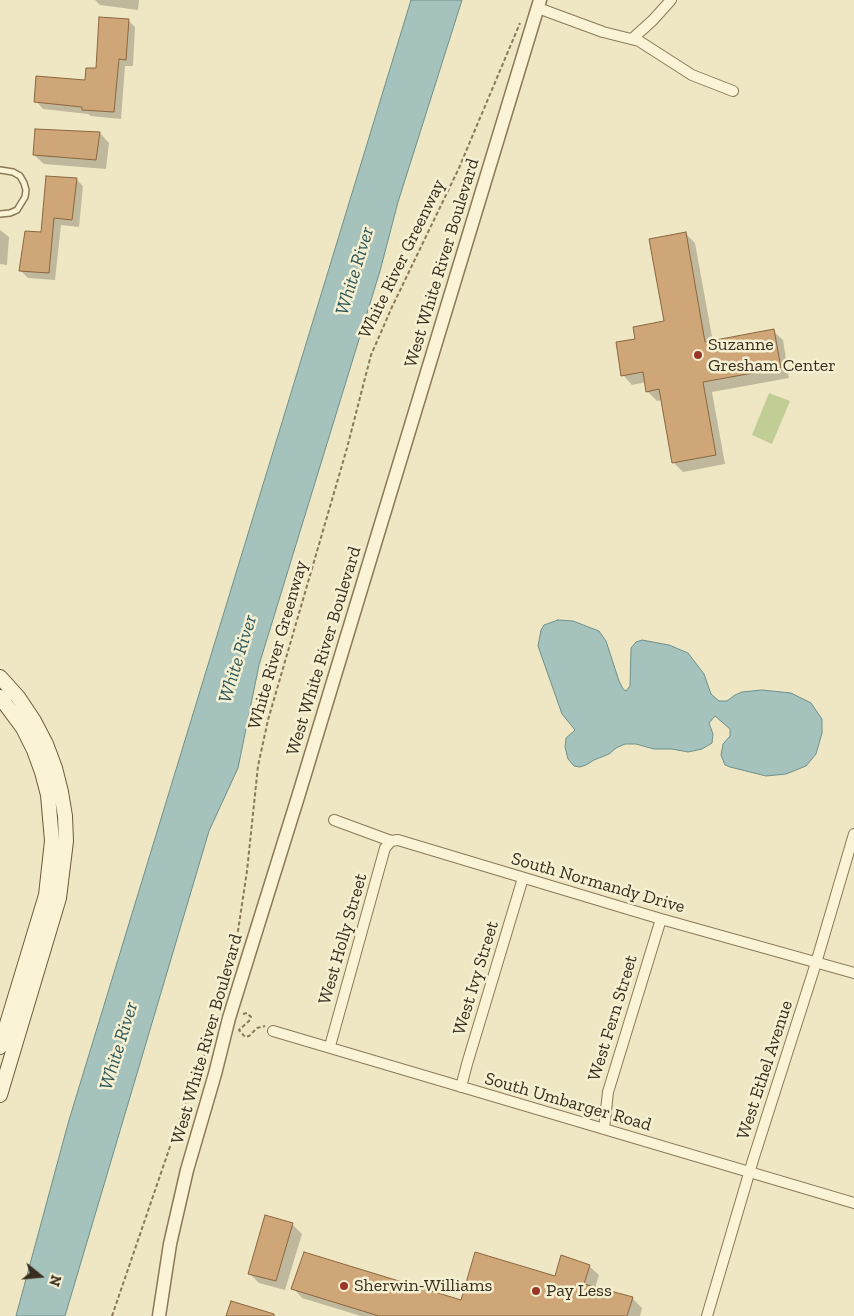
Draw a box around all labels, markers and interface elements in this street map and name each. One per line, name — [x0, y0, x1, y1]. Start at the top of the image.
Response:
street label: West White River Boulevard — [400, 156, 484, 370]
street label: White River Greenway — [354, 176, 450, 342]
water label: White River — [331, 224, 379, 318]
place label: Suzanne Gresham Center — [708, 334, 836, 376]
marker: Suzanne Gresham Center — [692, 349, 704, 361]
street label: West White River Boulevard — [282, 544, 366, 758]
street label: White River Greenway — [244, 558, 312, 732]
water label: White River — [214, 612, 262, 706]
street label: South Normandy Drive — [509, 848, 687, 918]
street label: West Holly Street — [314, 871, 372, 1007]
street label: West Ivy Street — [448, 918, 504, 1038]
street label: West White River Boulevard — [167, 931, 247, 1147]
street label: West Fern Street — [584, 952, 642, 1084]
street label: West Ethel Avenue — [732, 998, 798, 1142]
water label: White River — [95, 999, 143, 1093]
street label: South Umbarger Road — [482, 1068, 654, 1136]
north arrow — [15, 1251, 65, 1301]
text: N — [45, 1273, 65, 1288]
place label: Sherwin-Williams — [354, 1275, 492, 1297]
marker: Sherwin-Williams — [338, 1280, 350, 1292]
place label: Pay Less — [546, 1280, 612, 1302]
marker: Pay Less — [530, 1285, 542, 1297]

